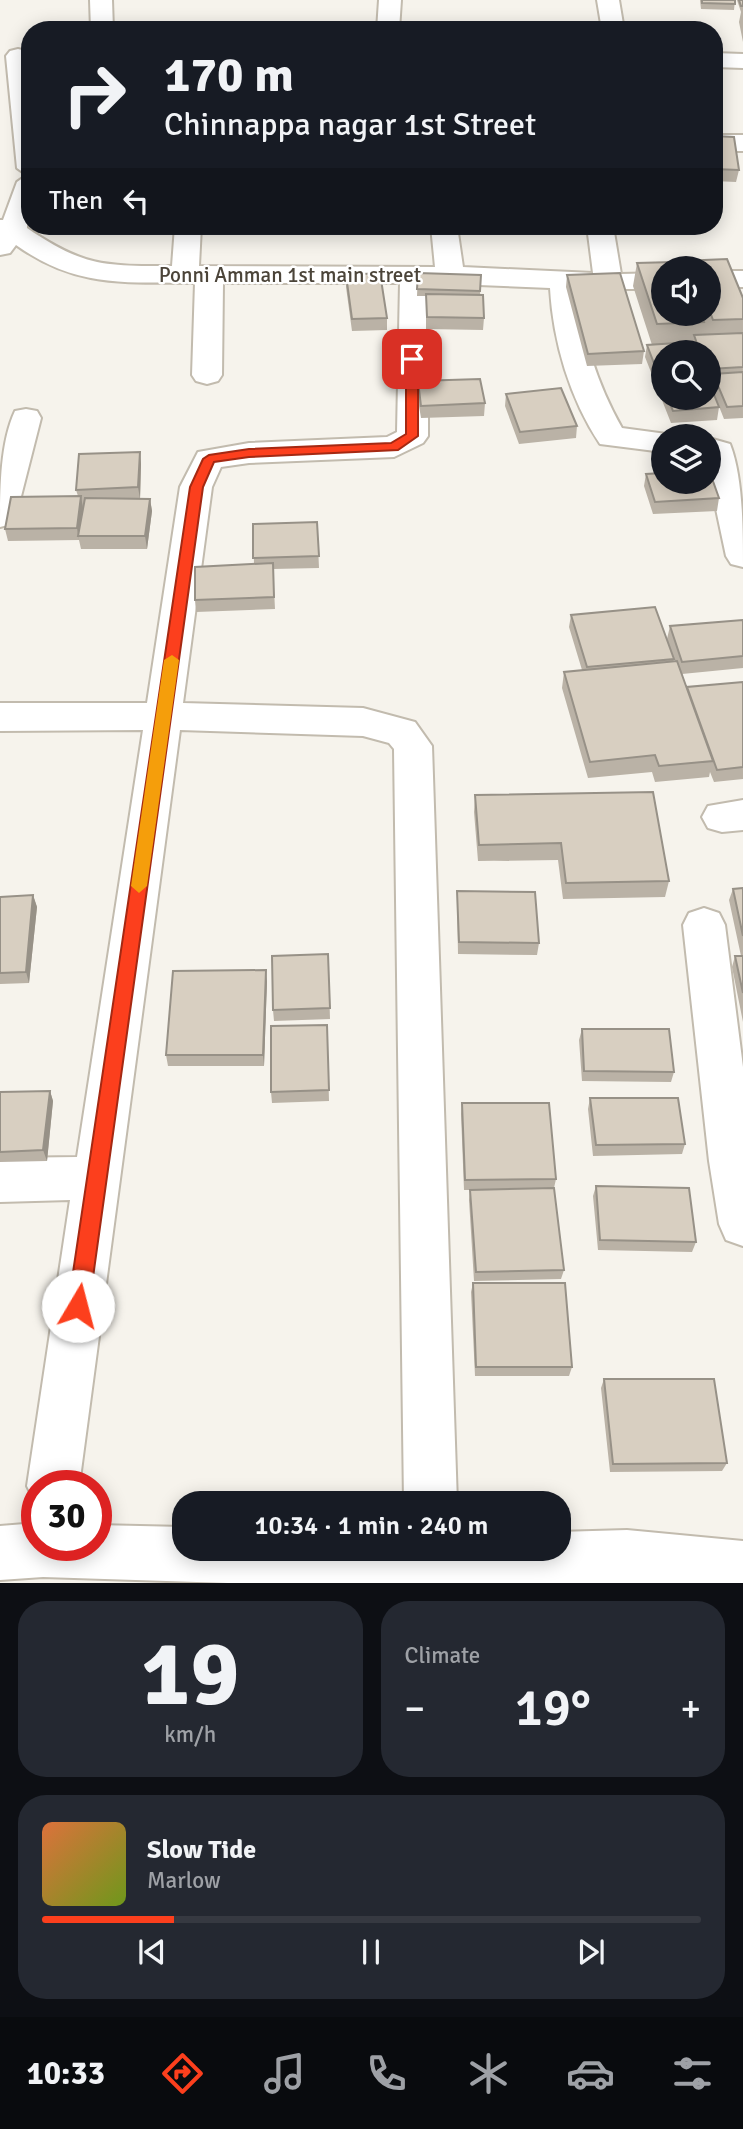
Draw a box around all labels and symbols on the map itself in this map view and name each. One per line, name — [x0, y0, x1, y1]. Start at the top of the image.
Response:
street label: Ponni Amman 1st main street — [159, 262, 421, 288]
pin — [382, 329, 442, 389]
position arrow — [41, 1269, 115, 1343]
speed limit sign: 30 — [21, 1470, 112, 1561]

